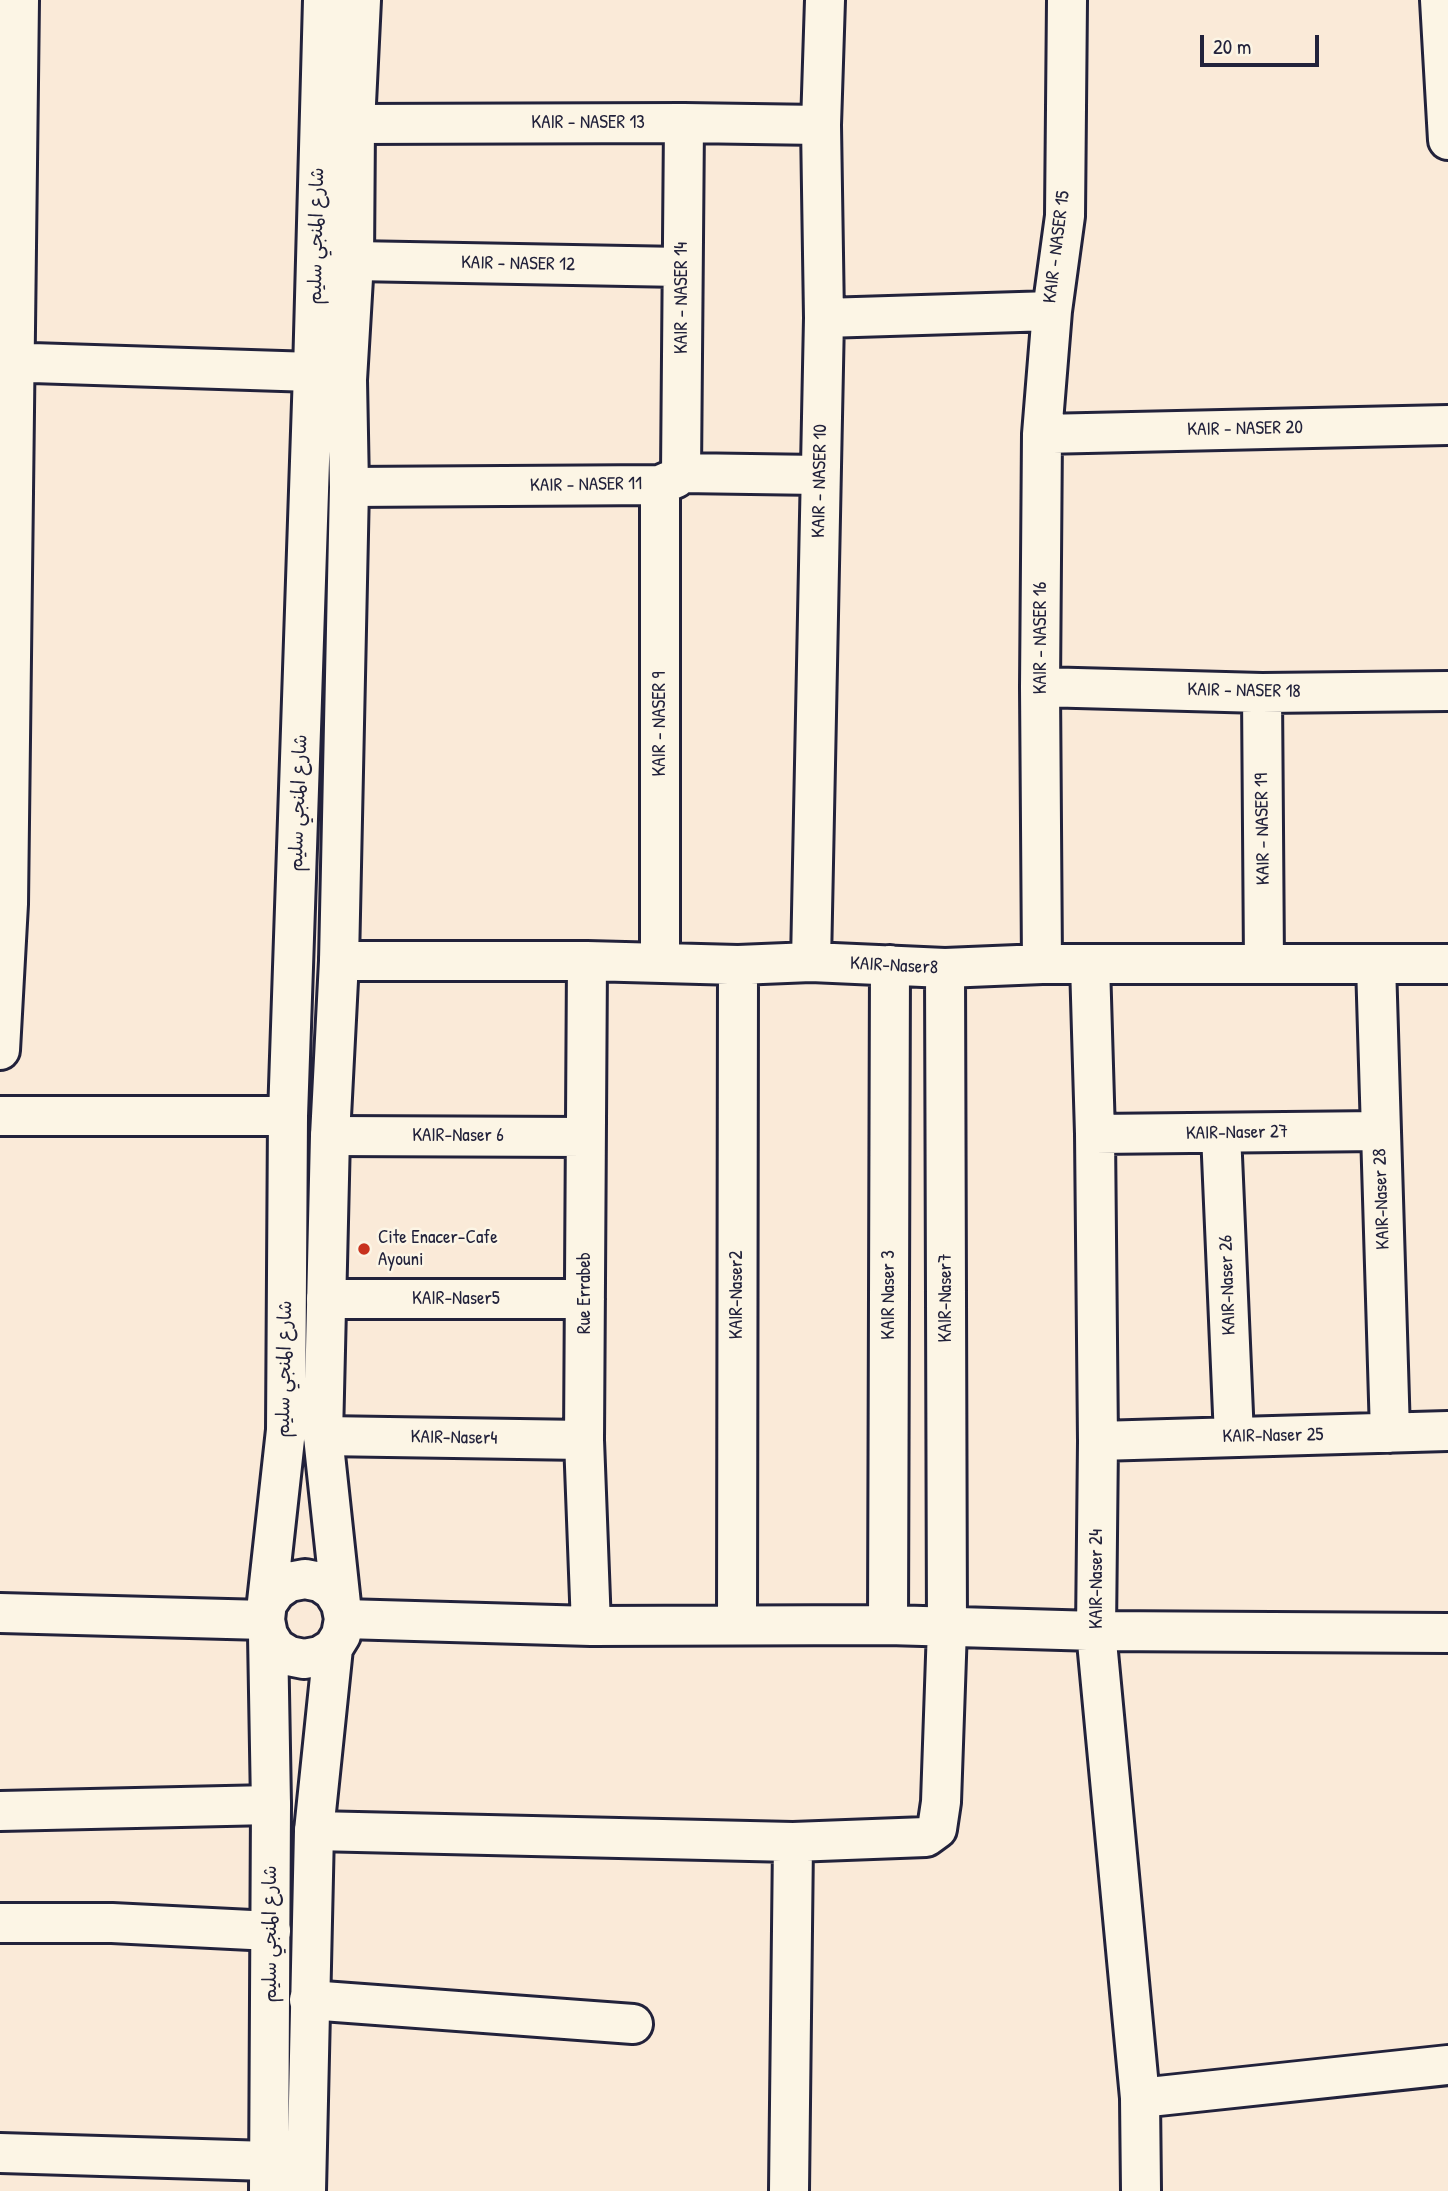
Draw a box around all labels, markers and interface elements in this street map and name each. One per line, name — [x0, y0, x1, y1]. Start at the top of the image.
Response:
scale bar — [1203, 21, 1322, 65]
text: 20 m — [1213, 32, 1251, 61]
street label: KAIR - NASER 13 — [531, 112, 645, 134]
street label: شارع المنجي سليم — [304, 167, 330, 305]
street label: KAIR - NASER 15 — [1039, 189, 1075, 305]
street label: KAIR - NASER 14 — [671, 242, 693, 354]
street label: KAIR - NASER 12 — [461, 252, 575, 276]
street label: KAIR - NASER 20 — [1187, 417, 1303, 441]
street label: KAIR - NASER 10 — [808, 424, 832, 538]
street label: KAIR - NASER 11 — [530, 473, 642, 497]
street label: KAIR - NASER 16 — [1030, 582, 1052, 694]
street label: KAIR - NASER 9 — [649, 671, 671, 777]
street label: KAIR - NASER 18 — [1187, 679, 1301, 703]
street label: شارع المنجي سليم — [285, 734, 313, 872]
street label: KAIR - NASER 19 — [1251, 773, 1275, 885]
street label: KAIR-Naser8 — [849, 952, 939, 980]
street label: KAIR-Naser 27 — [1186, 1121, 1288, 1145]
street label: KAIR-Naser 6 — [412, 1125, 504, 1147]
street label: KAIR-Naser 28 — [1369, 1148, 1395, 1250]
place label: Cite Enacer-Cafe Ayouni — [378, 1227, 498, 1271]
street label: KAIR-Naser 26 — [1215, 1234, 1241, 1336]
marker: Cite Enacer-Cafe Ayouni — [356, 1241, 372, 1257]
street label: KAIR Naser 3 — [878, 1250, 900, 1340]
street label: KAIR-Naser2 — [726, 1251, 748, 1339]
street label: Rue Errabeb — [574, 1252, 596, 1334]
street label: KAIR-Naser7 — [935, 1253, 957, 1343]
street label: KAIR-Naser5 — [412, 1288, 500, 1310]
street label: شارع المنجي سليم — [272, 1300, 298, 1438]
street label: KAIR-Naser 25 — [1222, 1424, 1324, 1448]
street label: KAIR-Naser4 — [410, 1426, 498, 1450]
street label: KAIR-Naser 24 — [1086, 1529, 1108, 1629]
street label: شارع المنجي سليم — [260, 1865, 282, 2003]

